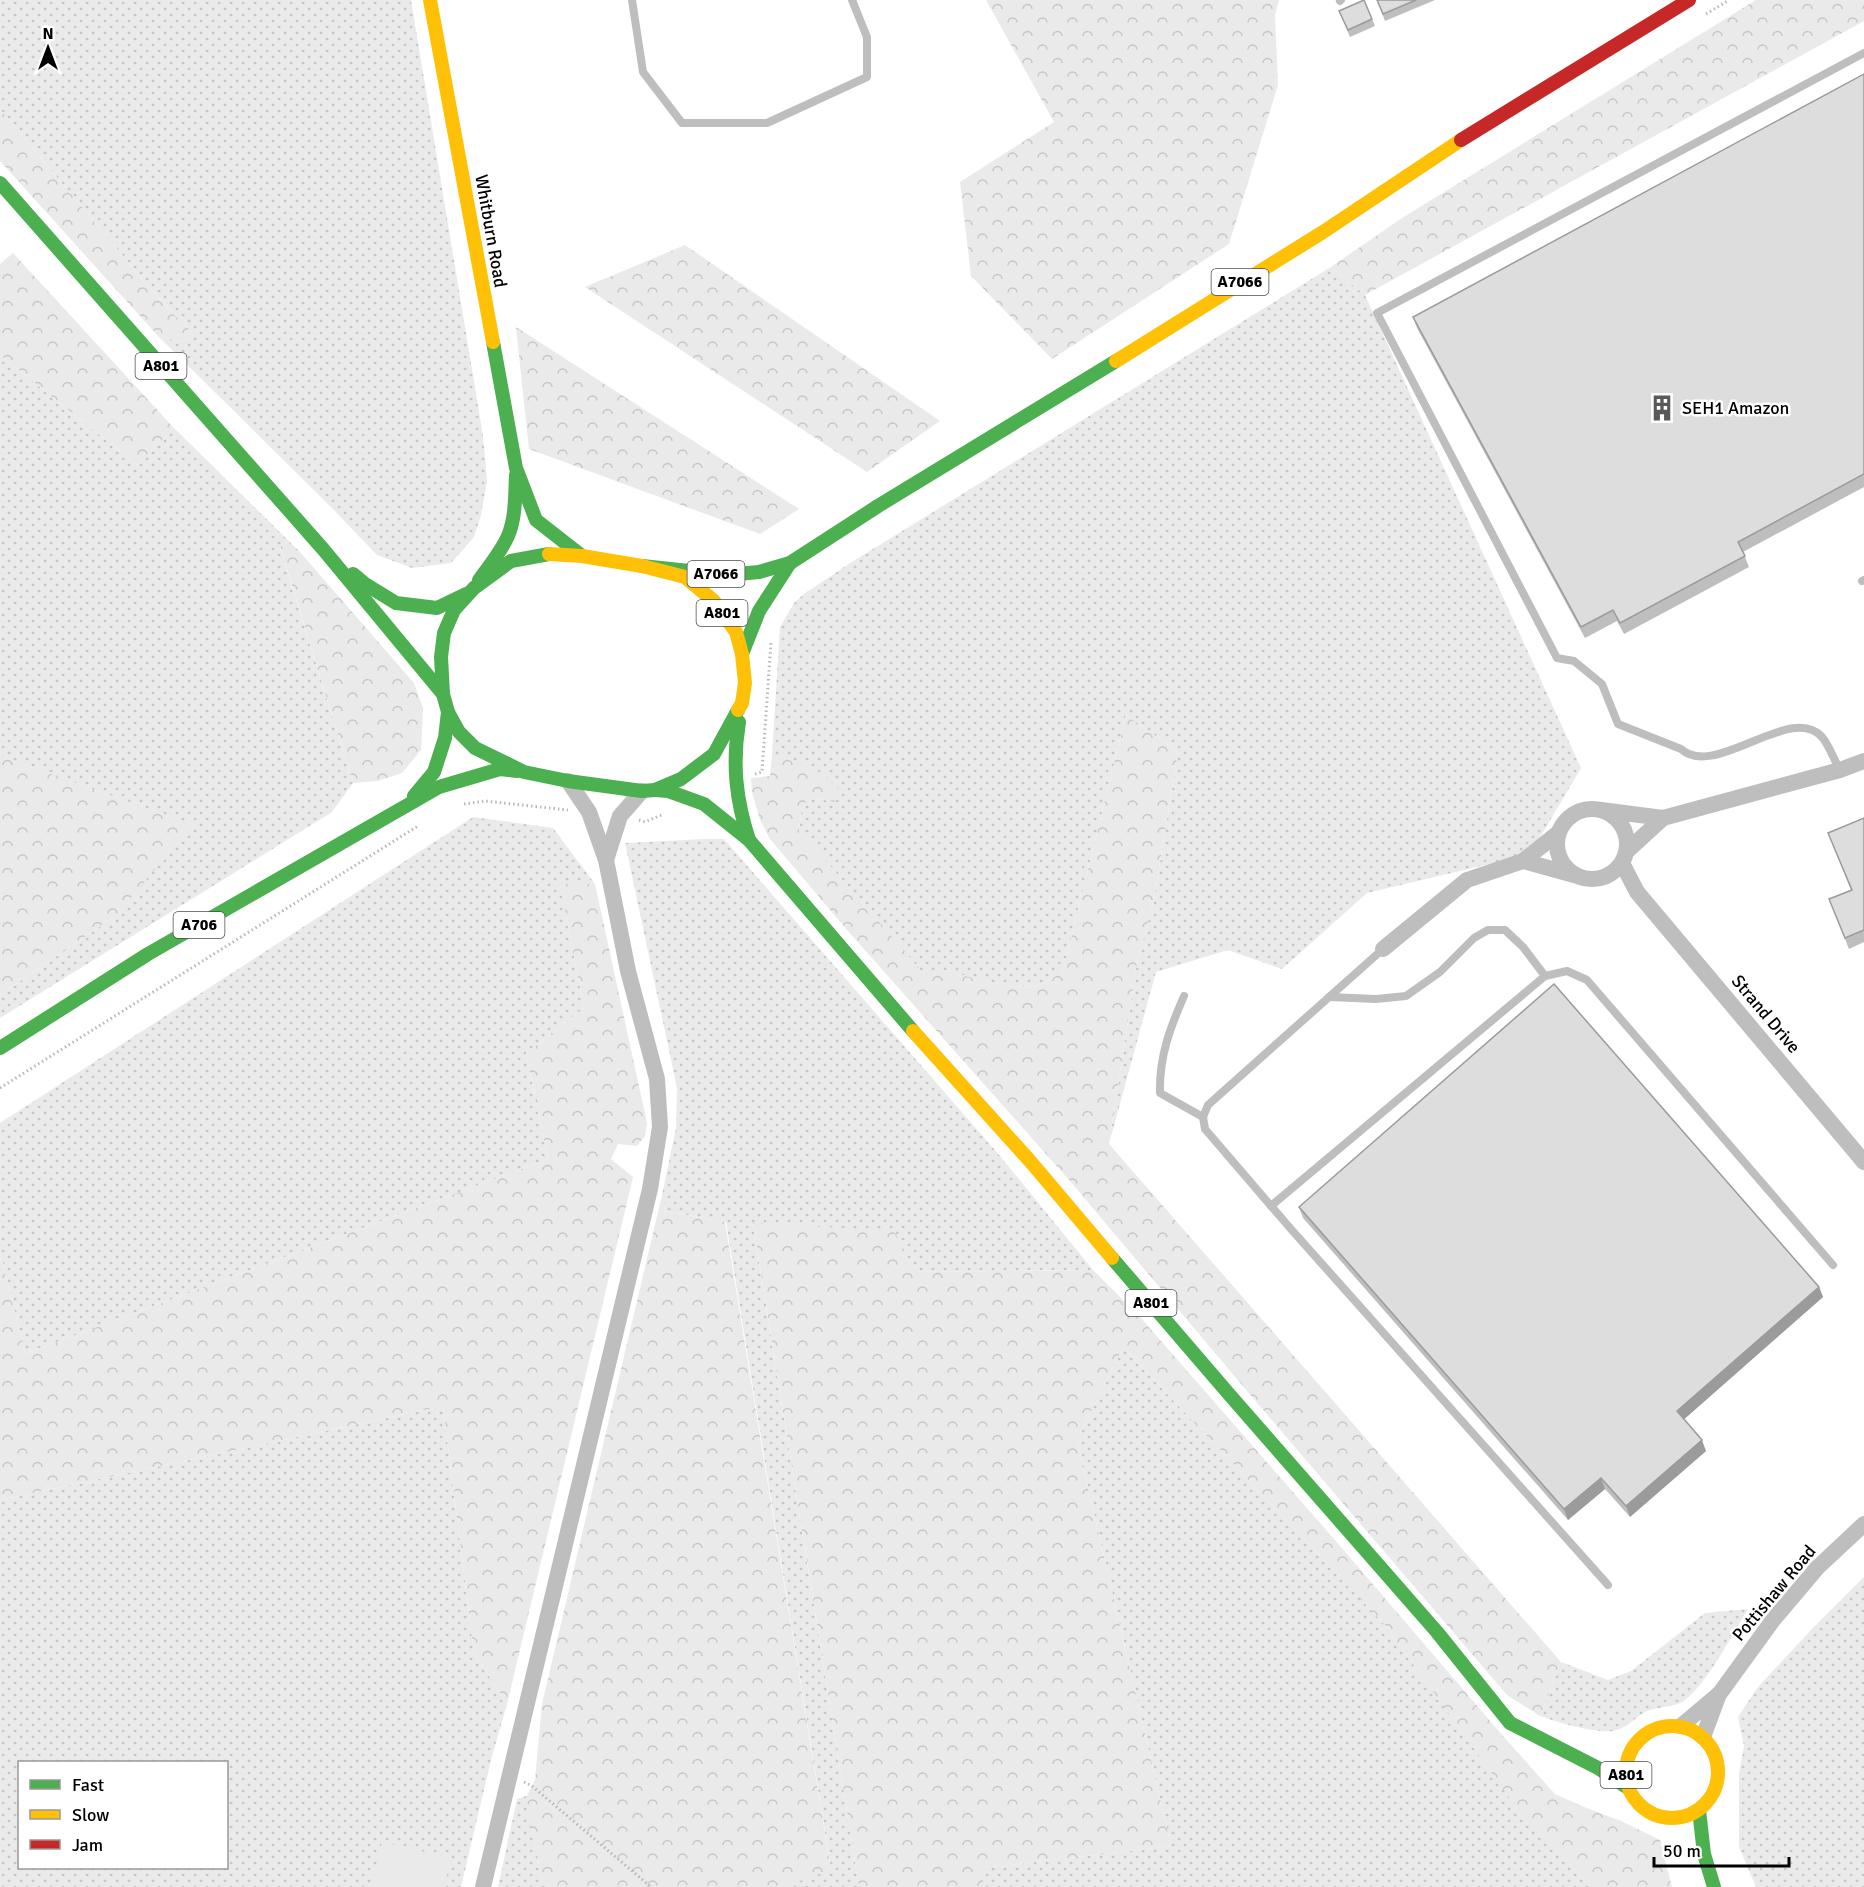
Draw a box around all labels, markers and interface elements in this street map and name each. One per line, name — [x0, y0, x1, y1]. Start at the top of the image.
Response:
north arrow — [18, 18, 78, 78]
text: N — [42, 24, 54, 44]
street label: Whitburn Road — [470, 173, 512, 289]
road number: A7066 — [1212, 269, 1268, 295]
road number: A801 — [136, 353, 186, 379]
building icon: SEH1 Amazon — [1647, 393, 1677, 423]
place label: SEH1 Amazon — [1682, 397, 1789, 419]
road number: A7066 — [688, 561, 744, 587]
road number: A801 — [696, 600, 748, 626]
road number: A706 — [174, 912, 224, 938]
street label: Strand Drive — [1727, 970, 1805, 1058]
road number: A801 — [1126, 1290, 1176, 1316]
street label: Pottishaw Road — [1727, 1540, 1821, 1646]
legend — [18, 1761, 228, 1869]
road number: A801 — [1600, 1762, 1652, 1788]
text: Fast — [72, 1774, 104, 1796]
text: Slow — [72, 1804, 109, 1826]
scale bar — [1654, 1830, 1789, 1868]
text: Jam — [72, 1834, 103, 1856]
text: 50 m — [1663, 1840, 1701, 1862]

